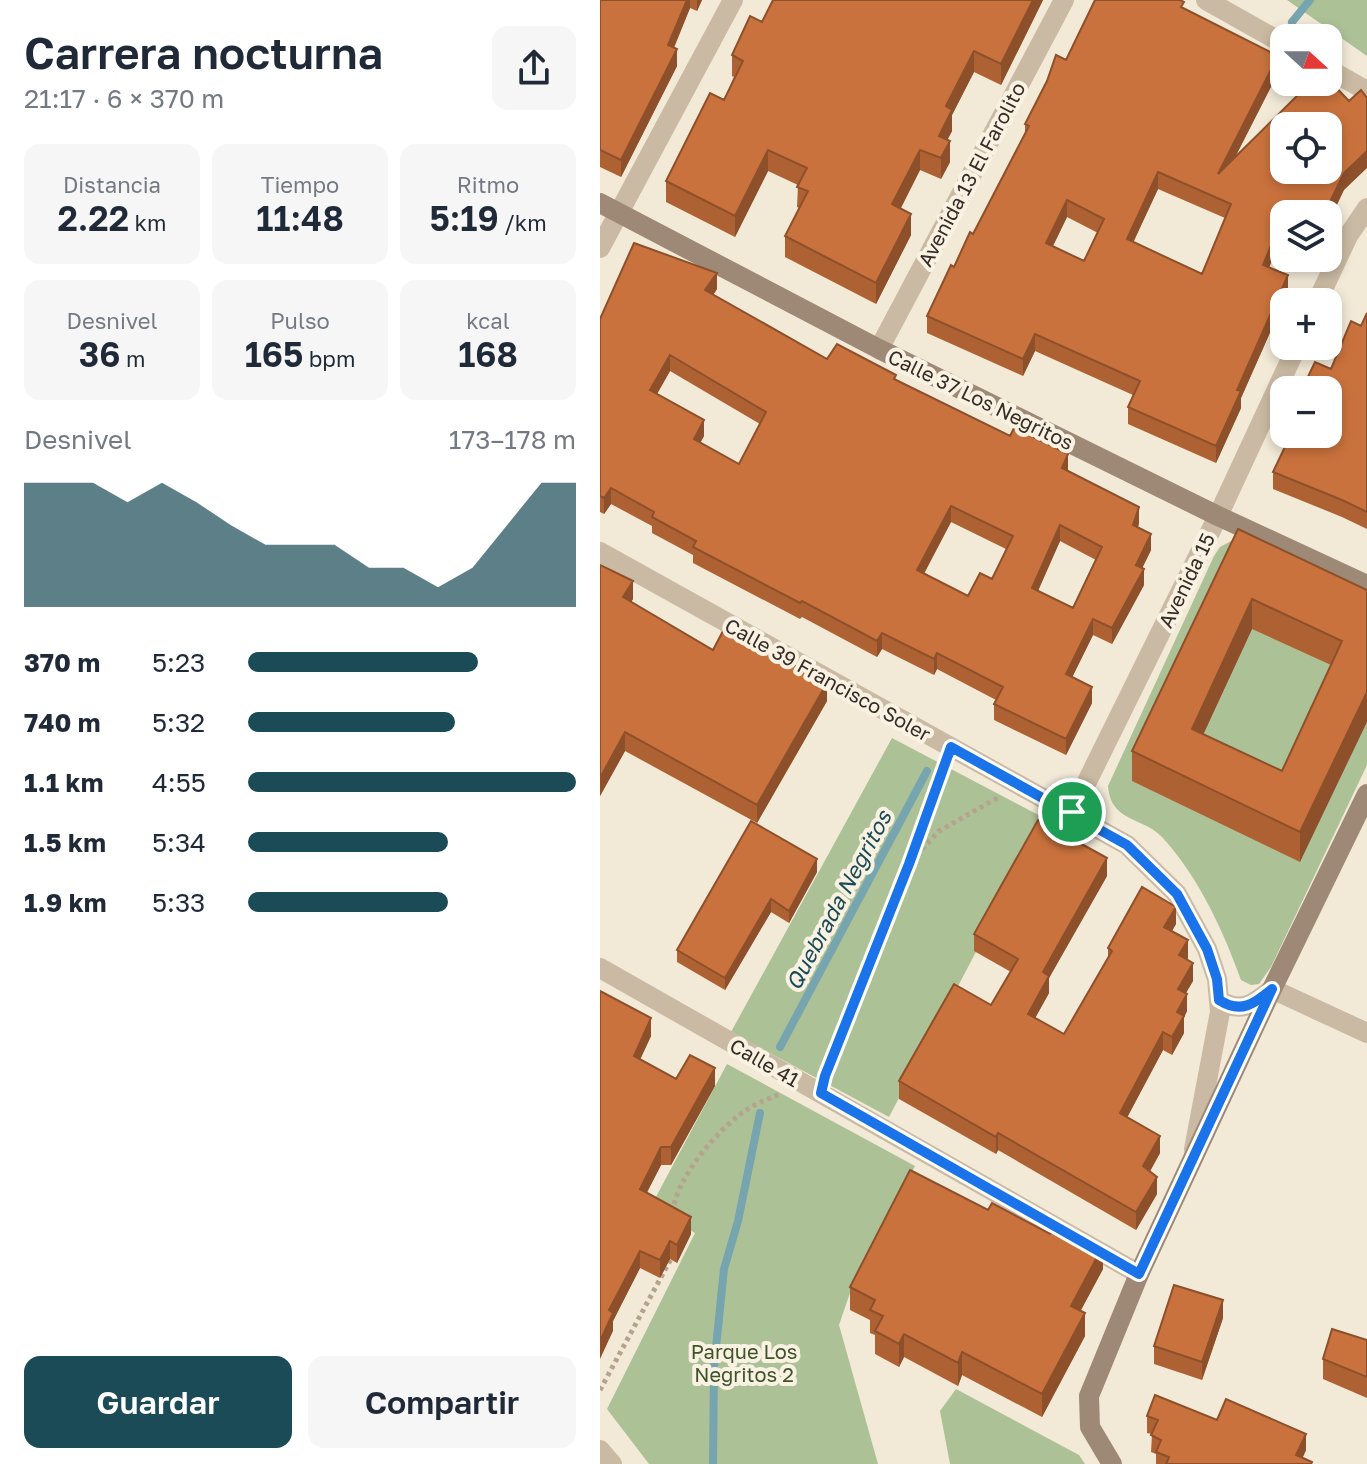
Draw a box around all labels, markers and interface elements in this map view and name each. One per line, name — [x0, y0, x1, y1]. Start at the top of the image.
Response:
north arrow — [1270, 24, 1342, 96]
map controls — [1270, 24, 1342, 448]
text: Carrera nocturna — [24, 26, 383, 79]
button: share — [492, 26, 576, 110]
street label: Avenida 13 El Farolito — [912, 78, 1030, 270]
text: 21:17 · 6 × 370 m — [24, 83, 224, 114]
button: locate — [1270, 112, 1342, 184]
text: Distancia — [63, 171, 161, 198]
text: Tiempo — [261, 171, 339, 198]
text: Ritmo — [457, 171, 519, 198]
text: 2.22 — [57, 198, 129, 238]
text: 11:48 — [256, 198, 344, 238]
text: 5:19 — [429, 198, 499, 238]
button: layers — [1270, 200, 1342, 272]
text: km — [129, 209, 167, 236]
text: /km — [499, 209, 547, 236]
button: + — [1270, 288, 1342, 360]
text: Desnivel — [67, 307, 157, 334]
text: Pulso — [270, 307, 330, 334]
text: kcal — [466, 307, 510, 334]
text: 36 — [79, 334, 120, 374]
text: 165 — [245, 334, 303, 374]
text: 168 — [458, 334, 518, 374]
street label: Calle 37 Los Negritos — [884, 344, 1078, 454]
text: m — [120, 345, 145, 372]
text: bpm — [303, 345, 355, 372]
button: − — [1270, 376, 1342, 448]
text: Desnivel — [24, 424, 131, 455]
text: 173–178 m — [449, 424, 576, 455]
street label: Avenida 15 — [1153, 529, 1219, 631]
street label: Calle 39 Francisco Soler — [721, 612, 935, 746]
text: 370 m — [24, 647, 100, 678]
text: 5:23 — [152, 647, 205, 678]
text: 740 m — [24, 707, 101, 738]
text: 5:32 — [152, 707, 205, 738]
text: 1.1 km — [24, 767, 103, 798]
text: 4:55 — [152, 767, 206, 798]
pin — [1038, 778, 1106, 846]
icon: arrive — [1050, 790, 1094, 834]
water label: Quebrada Negritos — [779, 805, 897, 994]
text: 1.5 km — [24, 827, 106, 858]
text: 5:34 — [152, 827, 206, 858]
text: 1.9 km — [24, 887, 107, 918]
text: 5:33 — [152, 887, 205, 918]
street label: Calle 41 — [726, 1033, 804, 1092]
park label: Parque Los Negritos 2 — [691, 1339, 797, 1386]
button: Guardar — [24, 1356, 292, 1448]
button: Compartir — [308, 1356, 576, 1448]

